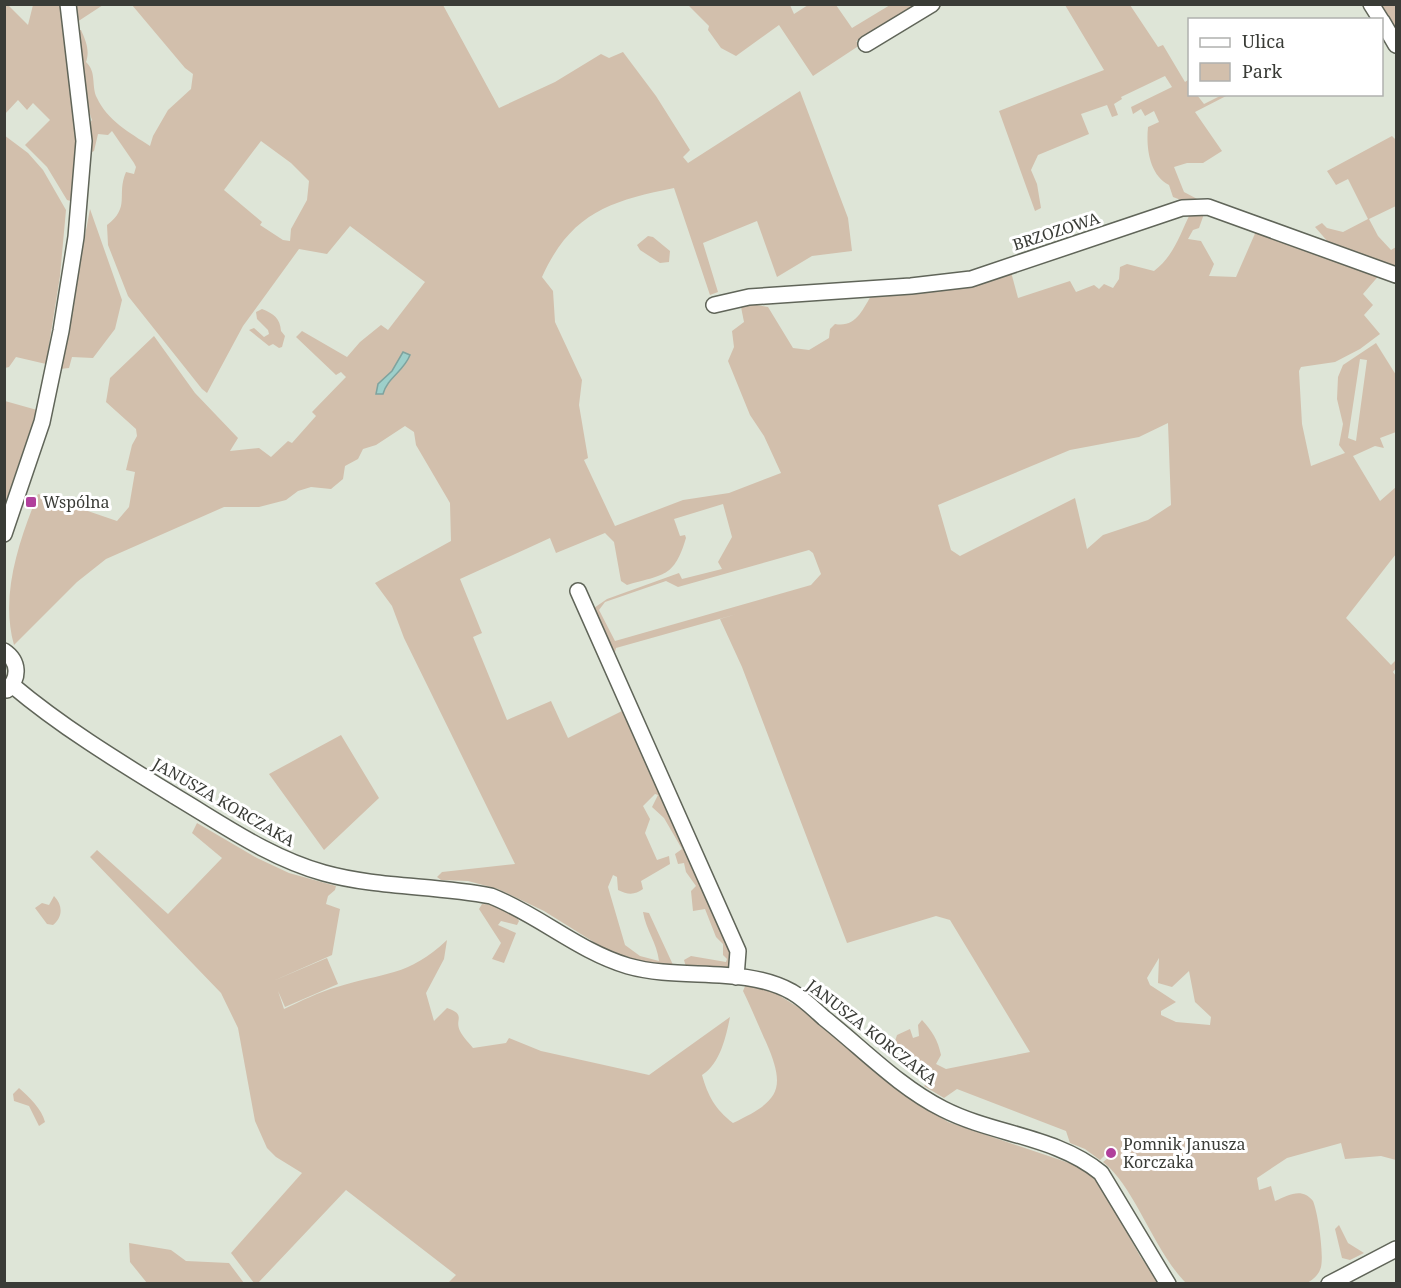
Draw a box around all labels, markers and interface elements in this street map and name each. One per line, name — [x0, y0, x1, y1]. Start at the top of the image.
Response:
legend — [1188, 18, 1383, 96]
text: Ulica — [1242, 29, 1285, 53]
text: Park — [1242, 59, 1282, 83]
street label: BRZOZOWA — [1010, 206, 1103, 255]
place label: Wspólna — [43, 491, 110, 513]
marker: Wspólna — [24, 495, 38, 509]
street label: JANUSZA KORCZAKA — [148, 752, 300, 852]
street label: JANUSZA KORCZAKA — [801, 973, 942, 1090]
place label: Pomnik Janusza Korczaka — [1123, 1133, 1246, 1173]
marker: Pomnik Janusza Korczaka — [1104, 1146, 1118, 1160]

